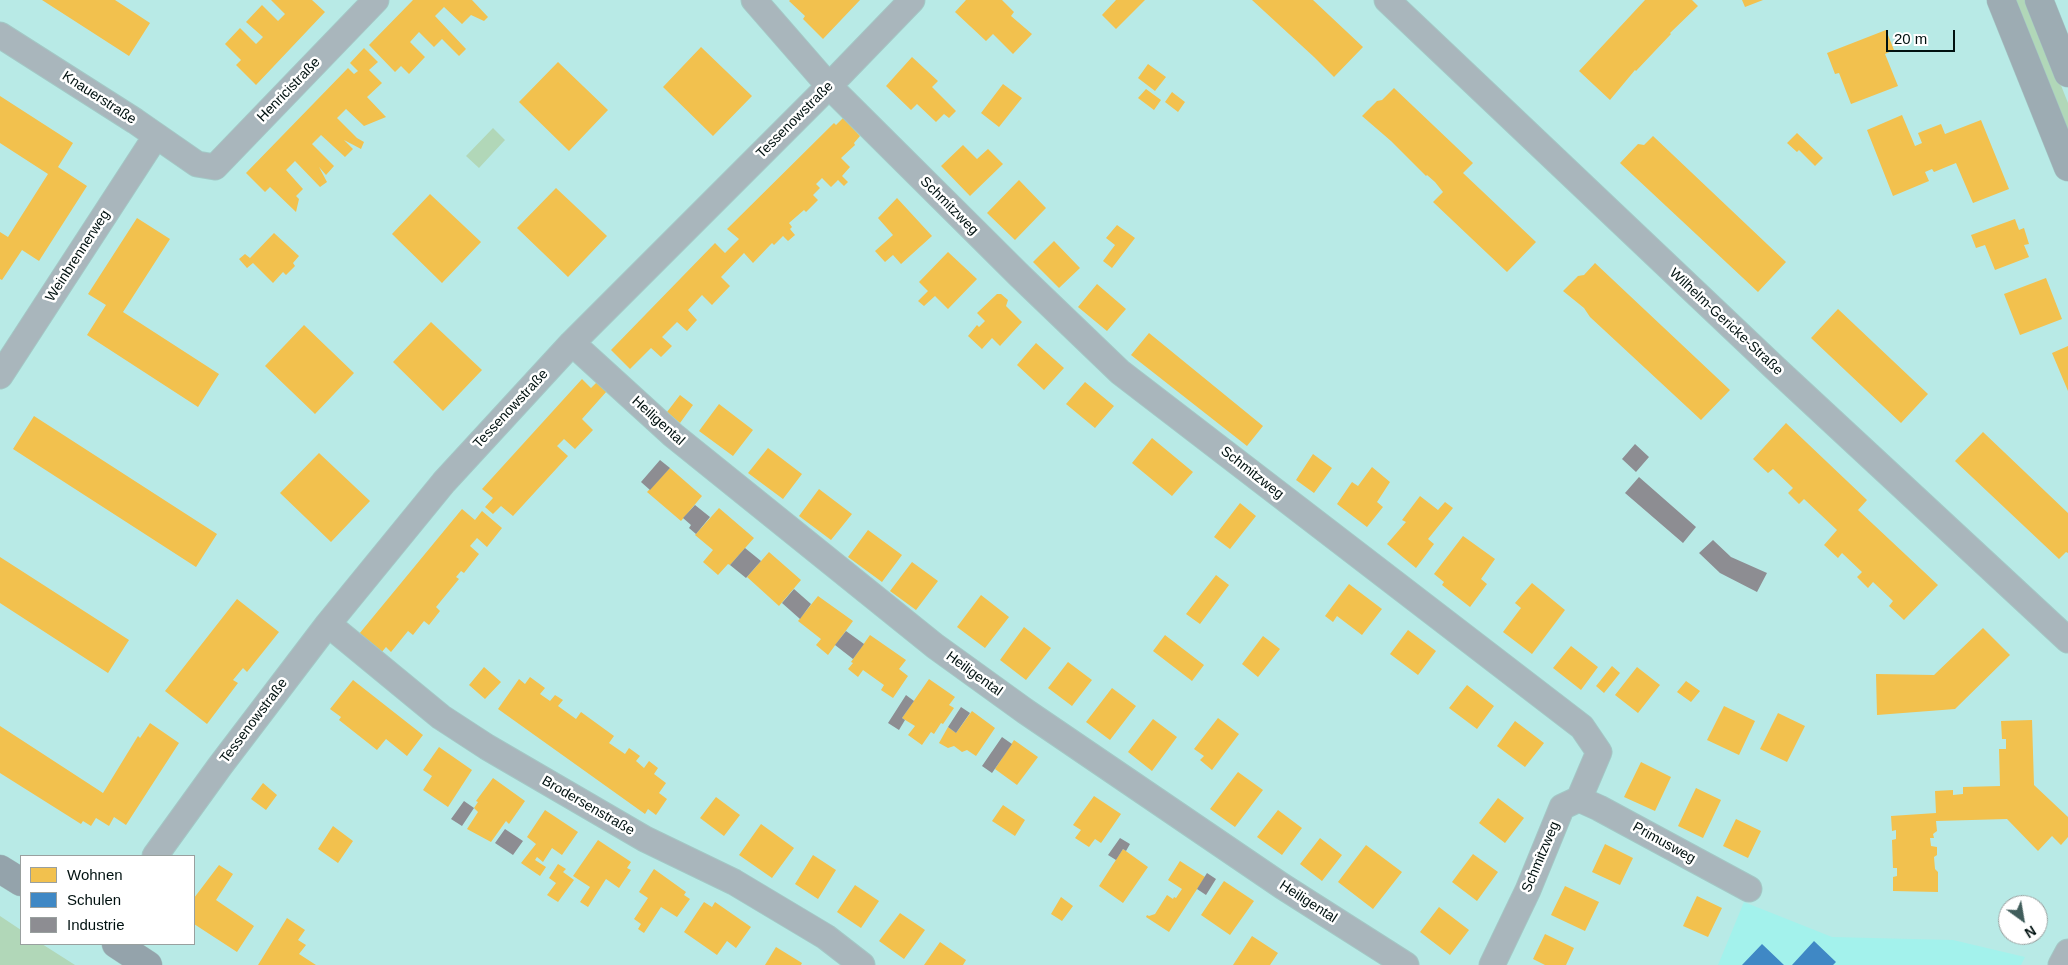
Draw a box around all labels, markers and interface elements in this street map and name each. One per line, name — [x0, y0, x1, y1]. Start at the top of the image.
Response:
scale bar — [1888, 20, 1957, 52]
text: 20 m — [1894, 30, 1927, 47]
street label: Henricistraße — [254, 54, 324, 126]
street label: Knauerstraße — [59, 68, 139, 128]
street label: Tessenowstraße — [753, 78, 837, 162]
street label: Schmitzweg — [916, 173, 982, 239]
street label: Weinbrennerweg — [42, 207, 114, 305]
street label: Wilhelm-Gericke-Straße — [1666, 265, 1786, 379]
street label: Tessenowstraße — [470, 366, 552, 452]
street label: Heiligental — [628, 393, 688, 449]
street label: Schmitzweg — [1217, 443, 1287, 503]
street label: Heiligental — [943, 648, 1005, 700]
street label: Tessenowstraße — [217, 675, 291, 767]
street label: Brodersenstraße — [539, 773, 637, 839]
street label: Schmitzweg — [1519, 819, 1563, 895]
street label: Primusweg — [1630, 819, 1698, 867]
legend — [20, 855, 195, 945]
text: Wohnen — [67, 866, 123, 883]
street label: Heiligental — [1276, 877, 1340, 927]
text: Schulen — [67, 891, 121, 908]
north arrow — [1998, 895, 2048, 945]
text: Industrie — [67, 916, 125, 933]
text: N — [2022, 922, 2039, 941]

